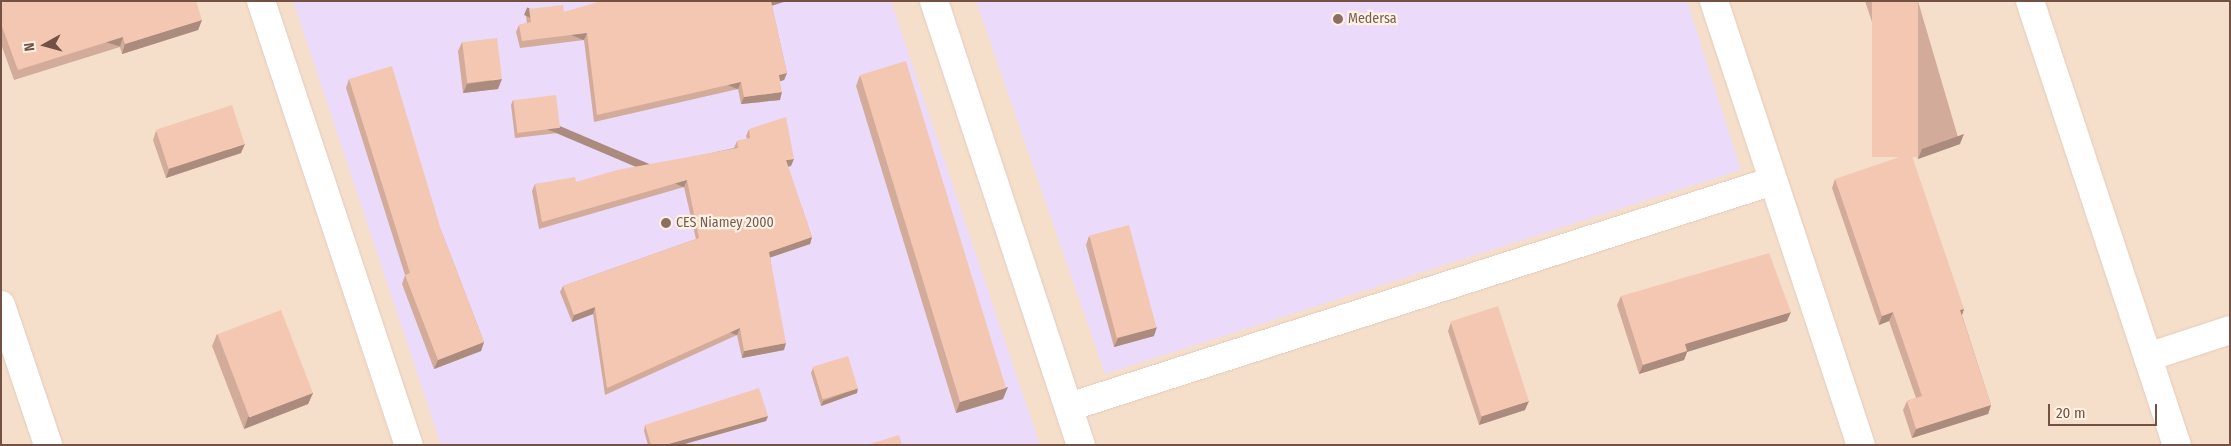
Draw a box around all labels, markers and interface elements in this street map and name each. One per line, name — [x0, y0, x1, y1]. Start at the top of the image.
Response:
place label: Medersa — [1348, 11, 1397, 27]
marker: Medersa — [1332, 13, 1344, 25]
north arrow — [20, 20, 70, 70]
text: N — [21, 42, 39, 52]
place label: CES Niamey 2000 — [676, 215, 774, 231]
marker: CES Niamey 2000 — [660, 217, 672, 229]
scale bar — [2051, 394, 2160, 426]
text: 20 m — [2056, 404, 2086, 422]

